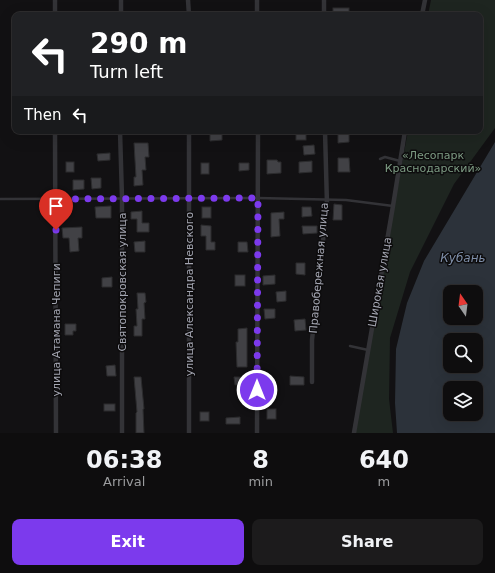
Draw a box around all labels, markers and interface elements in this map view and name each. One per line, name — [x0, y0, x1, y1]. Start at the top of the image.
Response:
text: 290 m — [90, 27, 187, 60]
icon: left — [24, 28, 76, 80]
text: Turn left — [90, 61, 163, 82]
icon: left — [69, 104, 91, 126]
text: Then — [24, 106, 61, 124]
park label: «Лесопарк Краснодарский» — [385, 149, 481, 175]
pin — [39, 189, 73, 230]
icon: arrive — [45, 195, 67, 217]
street label: Правобережная улица — [307, 202, 331, 334]
street label: улица Александра Невского — [183, 211, 196, 376]
street label: Святопокровская улица — [116, 212, 129, 352]
street label: Широкая улица — [366, 236, 394, 328]
water label: Кубань — [440, 251, 486, 265]
street label: улица Атамана Чепиги — [50, 263, 63, 397]
north arrow — [443, 285, 483, 325]
map controls — [443, 285, 483, 421]
button: search — [443, 333, 483, 373]
position arrow — [236, 369, 278, 411]
button: layers — [443, 381, 483, 421]
text: 06:38 — [86, 446, 162, 474]
text: 8 — [252, 446, 269, 474]
text: 640 — [359, 446, 409, 474]
text: Arrival — [103, 474, 145, 489]
text: min — [248, 474, 273, 489]
text: m — [378, 474, 390, 489]
button: Exit — [12, 519, 244, 565]
button: Share — [252, 519, 483, 565]

